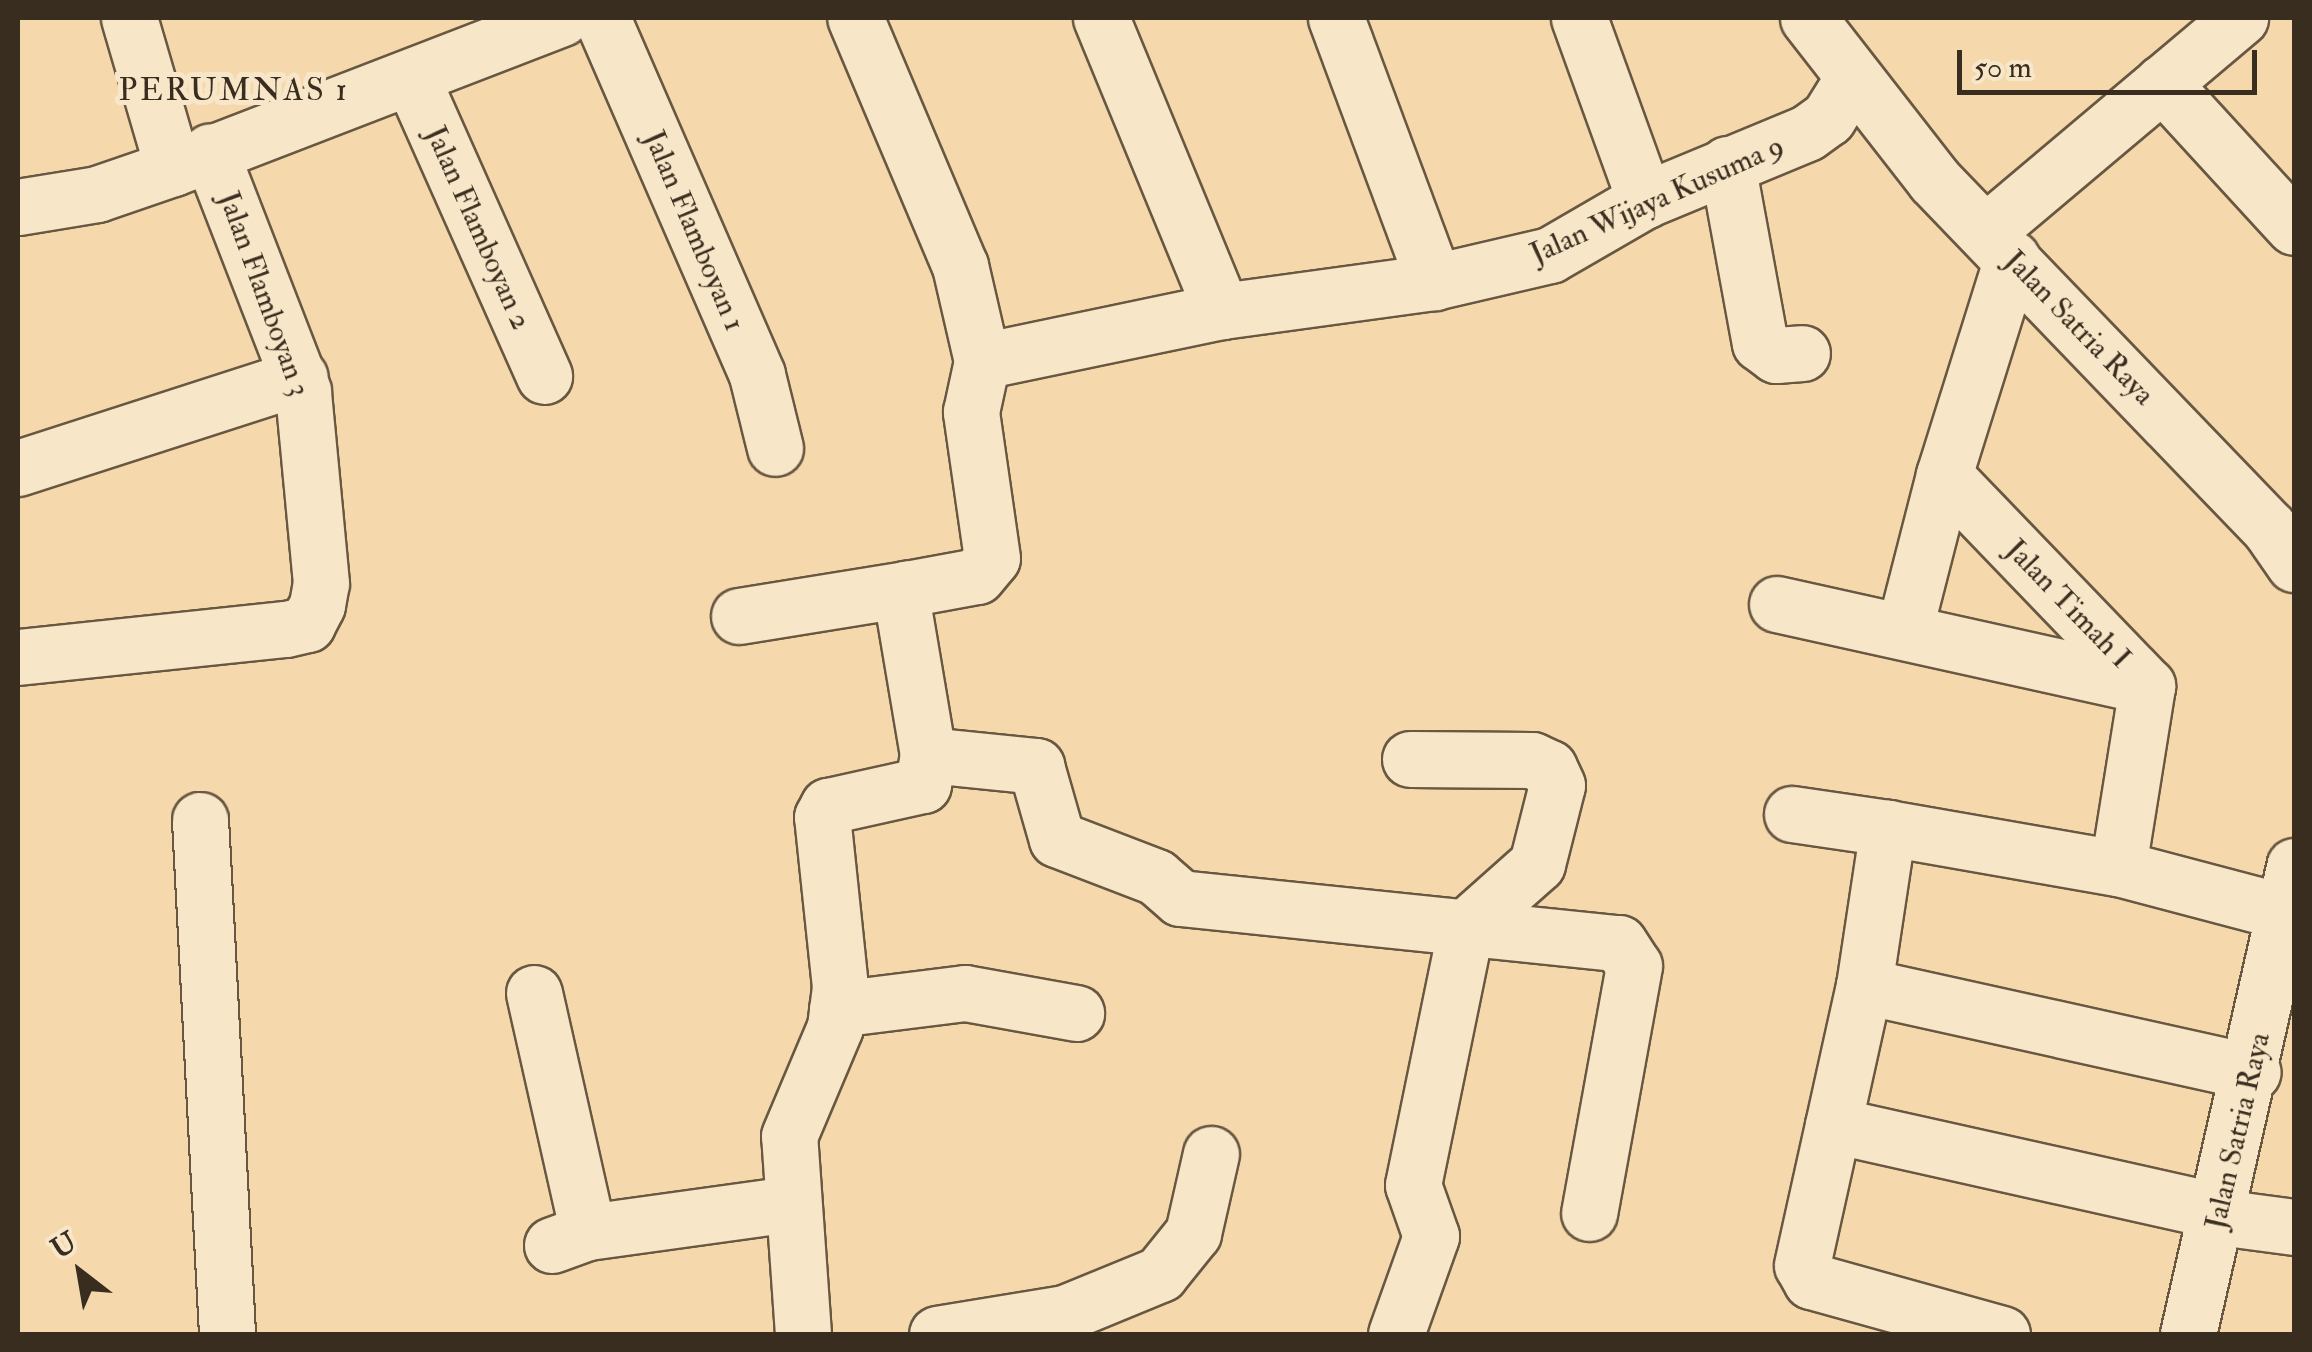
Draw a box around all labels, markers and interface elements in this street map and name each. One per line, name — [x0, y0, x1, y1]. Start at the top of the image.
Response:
scale bar — [1962, 30, 2262, 92]
text: 50 m — [1974, 49, 2032, 86]
district label: PERUMNAS 1 — [119, 71, 349, 109]
street label: Jalan Flamboyan 2 — [417, 121, 539, 335]
street label: Jalan Flamboyan 1 — [636, 125, 752, 337]
street label: Jalan Wijaya Kusuma 9 — [1525, 128, 1789, 272]
street label: Jalan Flamboyan 3 — [210, 187, 318, 401]
street label: Jalan Satria Raya — [1996, 243, 2162, 413]
street label: Jalan Timah I — [1998, 532, 2138, 676]
street label: Jalan Satria Raya — [2198, 1029, 2278, 1233]
north arrow — [30, 1222, 130, 1322]
text: U — [45, 1225, 83, 1267]

